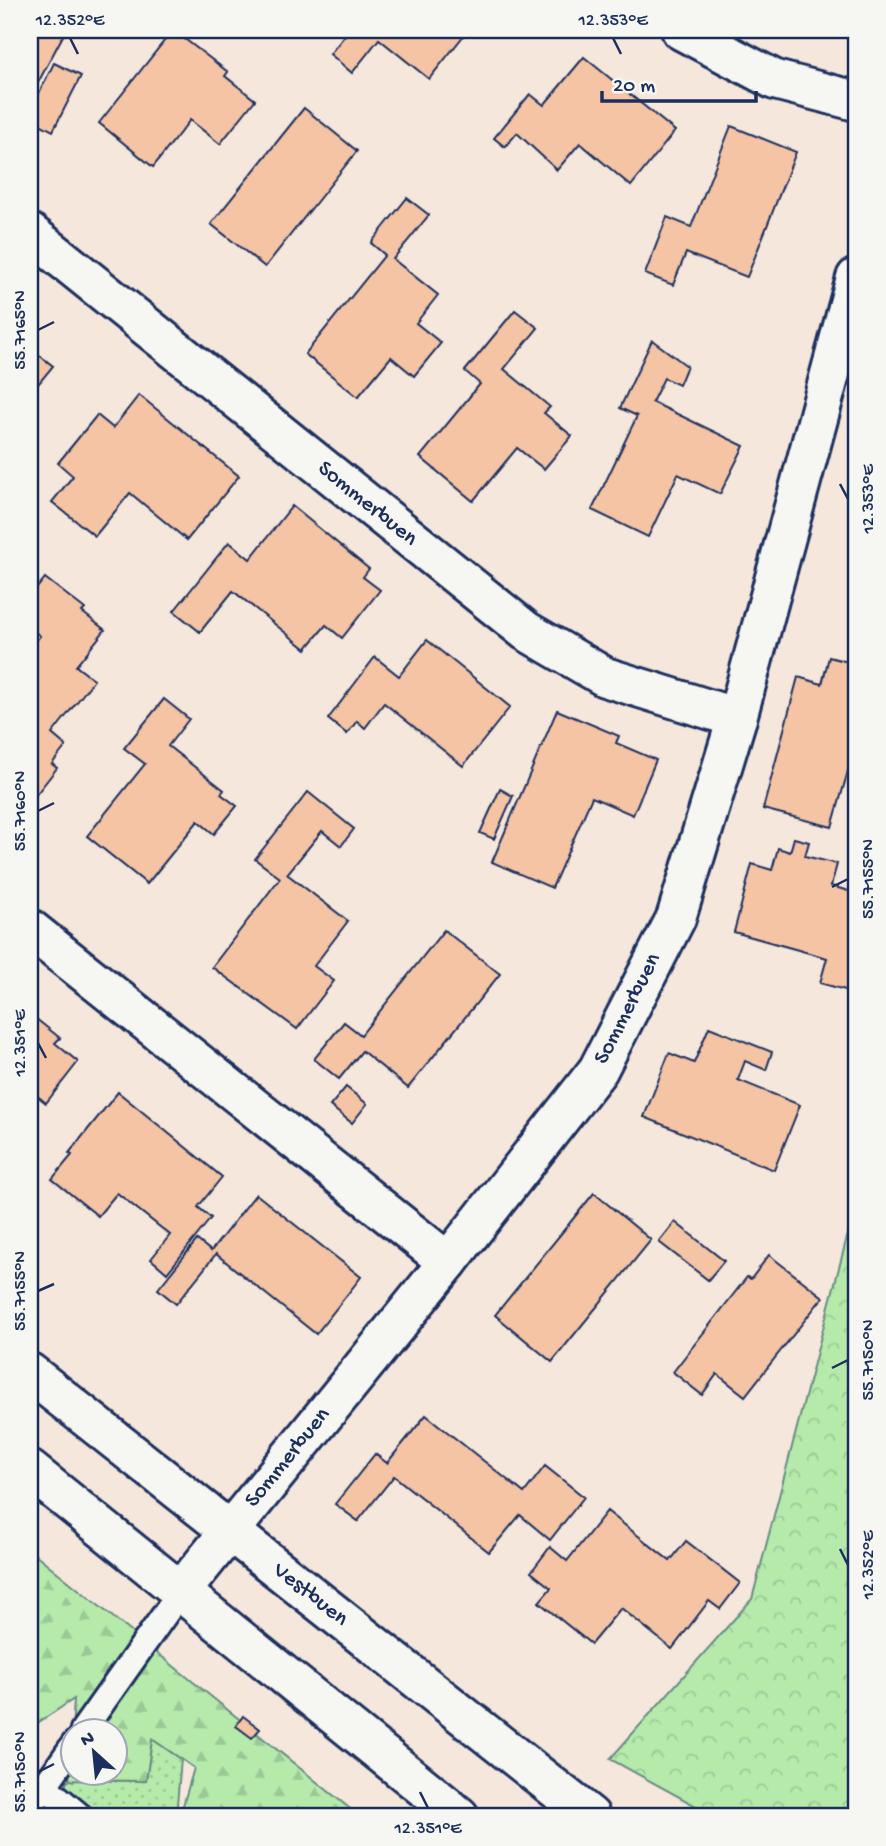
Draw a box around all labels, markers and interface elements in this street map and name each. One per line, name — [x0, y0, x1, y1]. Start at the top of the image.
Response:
text: 12.352°E — [35, 11, 105, 32]
text: 12.353°E — [577, 11, 648, 32]
scale bar — [602, 60, 756, 104]
text: 20 m — [613, 75, 655, 100]
text: 55.7165°N — [11, 290, 32, 370]
street label: Sommerbuen — [311, 455, 423, 553]
text: 12.353°E — [859, 464, 880, 535]
text: 55.7160°N — [11, 771, 32, 851]
text: 55.7155°N — [859, 839, 880, 919]
street label: Sommerbuen — [589, 949, 668, 1069]
text: 12.351°E — [11, 1009, 32, 1078]
text: 55.7155°N — [11, 1251, 32, 1331]
text: 55.7150°N — [859, 1320, 880, 1400]
street label: Sommerbuen — [239, 1402, 337, 1514]
text: 12.352°E — [859, 1530, 880, 1600]
street label: Vestbuen — [266, 1557, 353, 1633]
north arrow — [60, 1716, 130, 1786]
text: N — [77, 1727, 99, 1753]
text: 55.7150°N — [11, 1732, 32, 1812]
text: 12.351°E — [393, 1819, 462, 1840]

